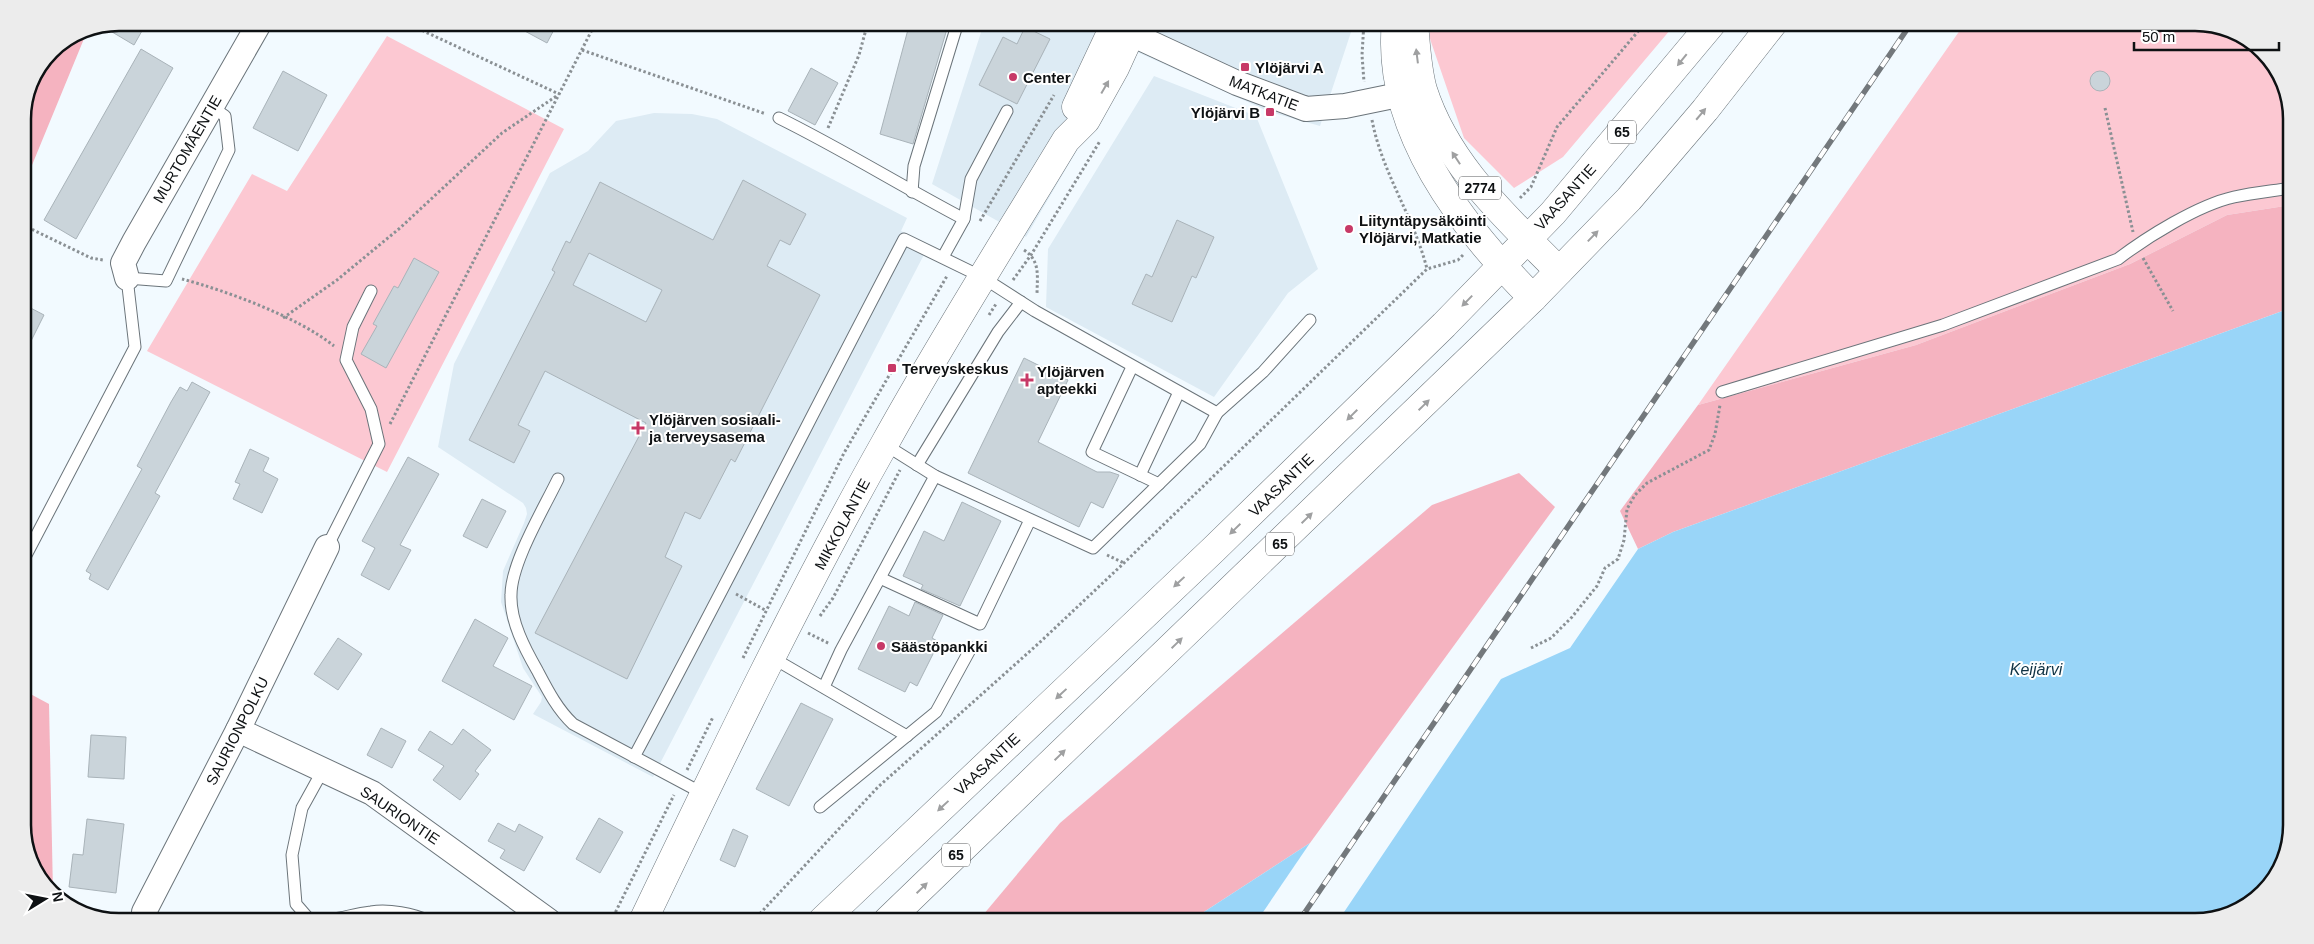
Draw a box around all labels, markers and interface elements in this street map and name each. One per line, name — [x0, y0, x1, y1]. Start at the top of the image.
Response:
scale bar — [2134, 20, 2279, 52]
text: 50 m — [2142, 28, 2175, 45]
one-way arrow — [1413, 48, 1421, 64]
one-way arrow — [1676, 53, 1687, 66]
place label: Ylöjärvi A — [1255, 59, 1324, 76]
marker: Ylöjärvi A — [1239, 61, 1251, 73]
place label: Center — [1023, 69, 1071, 86]
marker: Center — [1007, 71, 1019, 83]
street label: MATKATIE — [1227, 72, 1301, 114]
one-way arrow — [1101, 80, 1109, 94]
street label: MURTOMÄENTIE — [149, 92, 225, 206]
place label: Ylöjärvi B — [1191, 104, 1260, 121]
marker: Ylöjärvi B — [1264, 106, 1276, 118]
one-way arrow — [1695, 109, 1707, 121]
road number: 65 — [1608, 120, 1636, 144]
one-way arrow — [1451, 151, 1460, 164]
street label: VAASANTIE — [1531, 160, 1599, 234]
road number: 2774 — [1459, 177, 1501, 200]
place label: Liityntäpysäköinti Ylöjärvi, Matkatie — [1359, 212, 1487, 246]
marker: Liityntäpysäköinti Ylöjärvi, Matkatie — [1343, 223, 1355, 235]
one-way arrow — [1587, 230, 1599, 242]
one-way arrow — [1461, 295, 1473, 307]
place label: Terveyskeskus — [902, 360, 1008, 377]
marker: Terveyskeskus — [886, 362, 898, 374]
place label: Ylöjärven apteekki — [1037, 363, 1105, 397]
marker: Ylöjärven apteekki — [1021, 374, 1033, 386]
one-way arrow — [1418, 399, 1430, 411]
one-way arrow — [1346, 409, 1358, 421]
place label: Ylöjärven sosiaali- ja terveysasema — [648, 411, 781, 445]
marker: Ylöjärven sosiaali- ja terveysasema — [631, 421, 645, 435]
street label: VAASANTIE — [1245, 450, 1317, 520]
street label: MIKKOLANTIE — [811, 475, 873, 573]
one-way arrow — [1301, 512, 1313, 524]
one-way arrow — [1230, 523, 1242, 535]
road number: 65 — [1266, 532, 1294, 556]
one-way arrow — [1173, 576, 1185, 588]
one-way arrow — [1171, 637, 1183, 649]
place label: Säästöpankki — [891, 638, 988, 655]
marker: Säästöpankki — [875, 640, 887, 652]
water label: Keijärvi — [2010, 661, 2063, 678]
street label: SAURIONPOLKU — [202, 674, 272, 788]
one-way arrow — [1055, 688, 1067, 700]
street label: VAASANTIE — [951, 729, 1023, 799]
one-way arrow — [1053, 749, 1065, 761]
street label: SAURIONTIE — [357, 782, 443, 848]
one-way arrow — [937, 800, 949, 812]
road number: 65 — [942, 844, 970, 866]
north arrow — [20, 874, 70, 924]
one-way arrow — [916, 882, 928, 894]
text: N — [49, 890, 67, 903]

